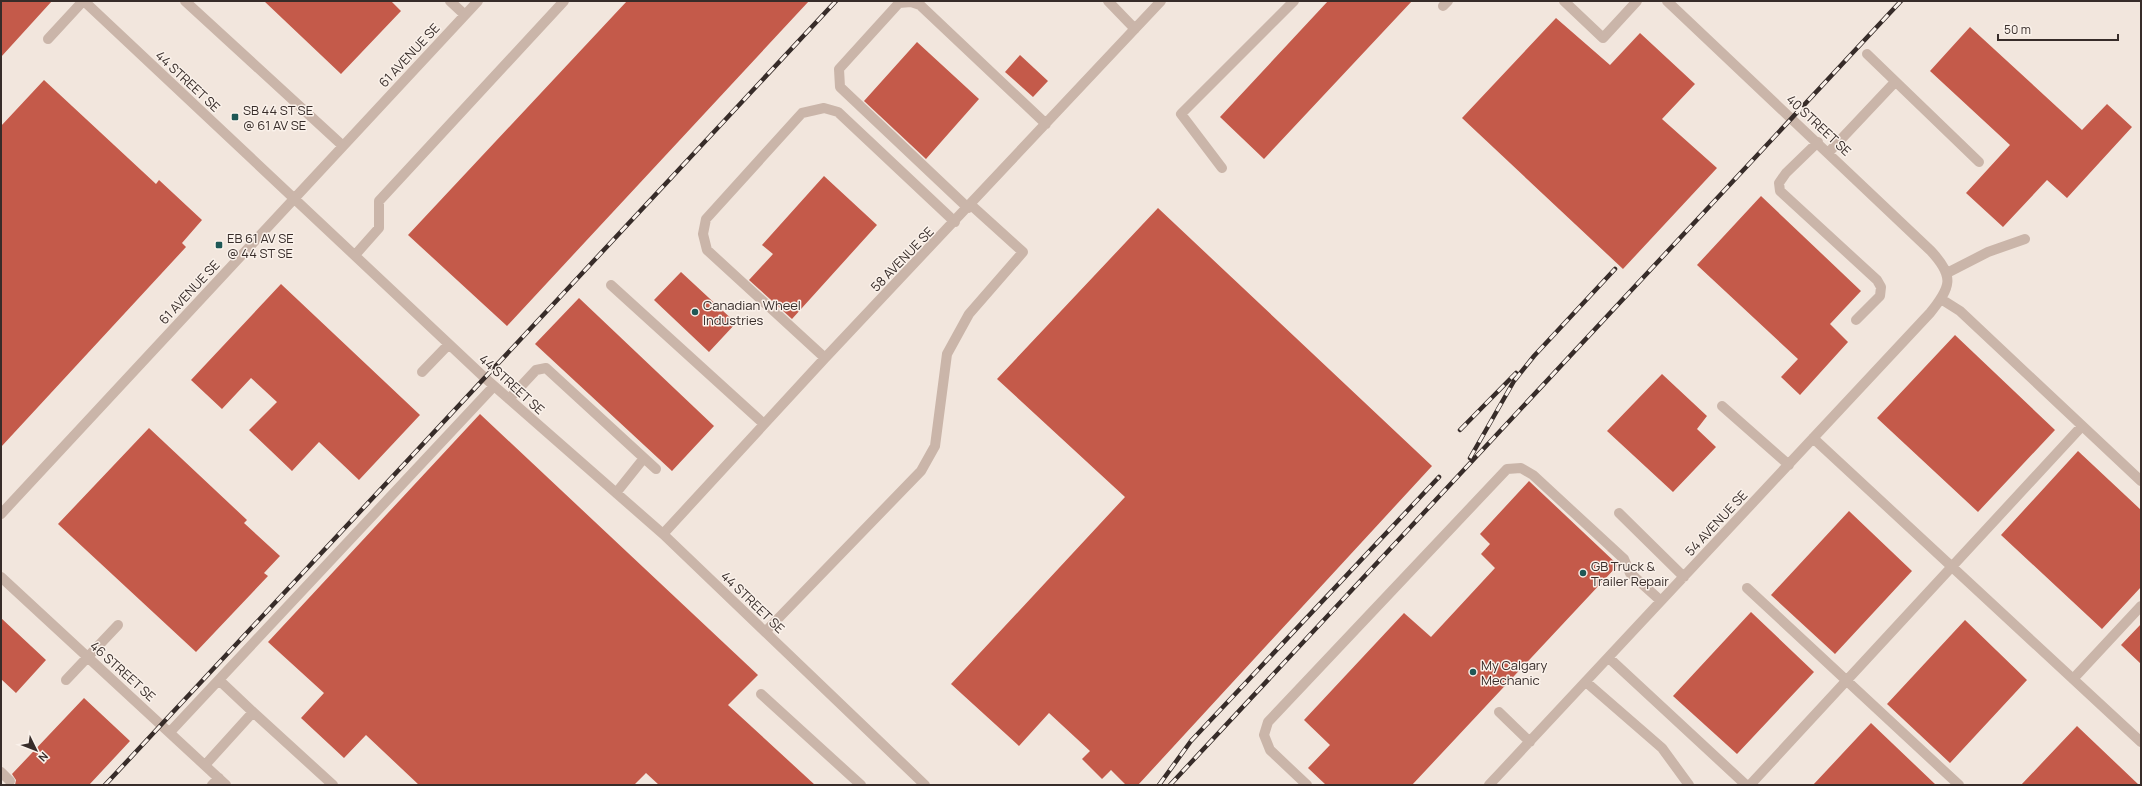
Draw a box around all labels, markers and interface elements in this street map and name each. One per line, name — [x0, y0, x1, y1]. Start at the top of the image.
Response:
scale bar — [1998, 16, 2118, 42]
street label: 61 AVENUE SE — [375, 19, 443, 91]
text: 50 m — [2004, 21, 2031, 38]
street label: 44 STREET SE — [152, 46, 224, 116]
street label: 40 STREET SE — [1783, 90, 1855, 160]
place label: SB 44 ST SE @ 61 AV SE — [243, 101, 313, 134]
marker: SB 44 ST SE @ 61 AV SE — [230, 112, 240, 122]
street label: 58 AVENUE SE — [866, 223, 938, 295]
place label: EB 61 AV SE @ 44 ST SE — [227, 229, 294, 262]
marker: EB 61 AV SE @ 44 ST SE — [214, 240, 224, 250]
street label: 61 AVENUE SE — [155, 256, 223, 328]
place label: Canadian Wheel Industries — [703, 296, 801, 329]
marker: Canadian Wheel Industries — [690, 307, 700, 317]
street label: 44 STREET SE — [475, 350, 549, 418]
street label: 54 AVENUE SE — [1681, 486, 1751, 560]
place label: GB Truck & Trailer Repair — [1591, 557, 1669, 590]
street label: 44 STREET SE — [717, 567, 789, 637]
marker: GB Truck & Trailer Repair — [1578, 568, 1588, 578]
street label: 46 STREET SE — [86, 637, 160, 705]
place label: My Calgary Mechanic — [1481, 656, 1547, 689]
marker: My Calgary Mechanic — [1468, 667, 1478, 677]
north arrow — [16, 730, 56, 770]
text: N — [35, 749, 52, 765]

